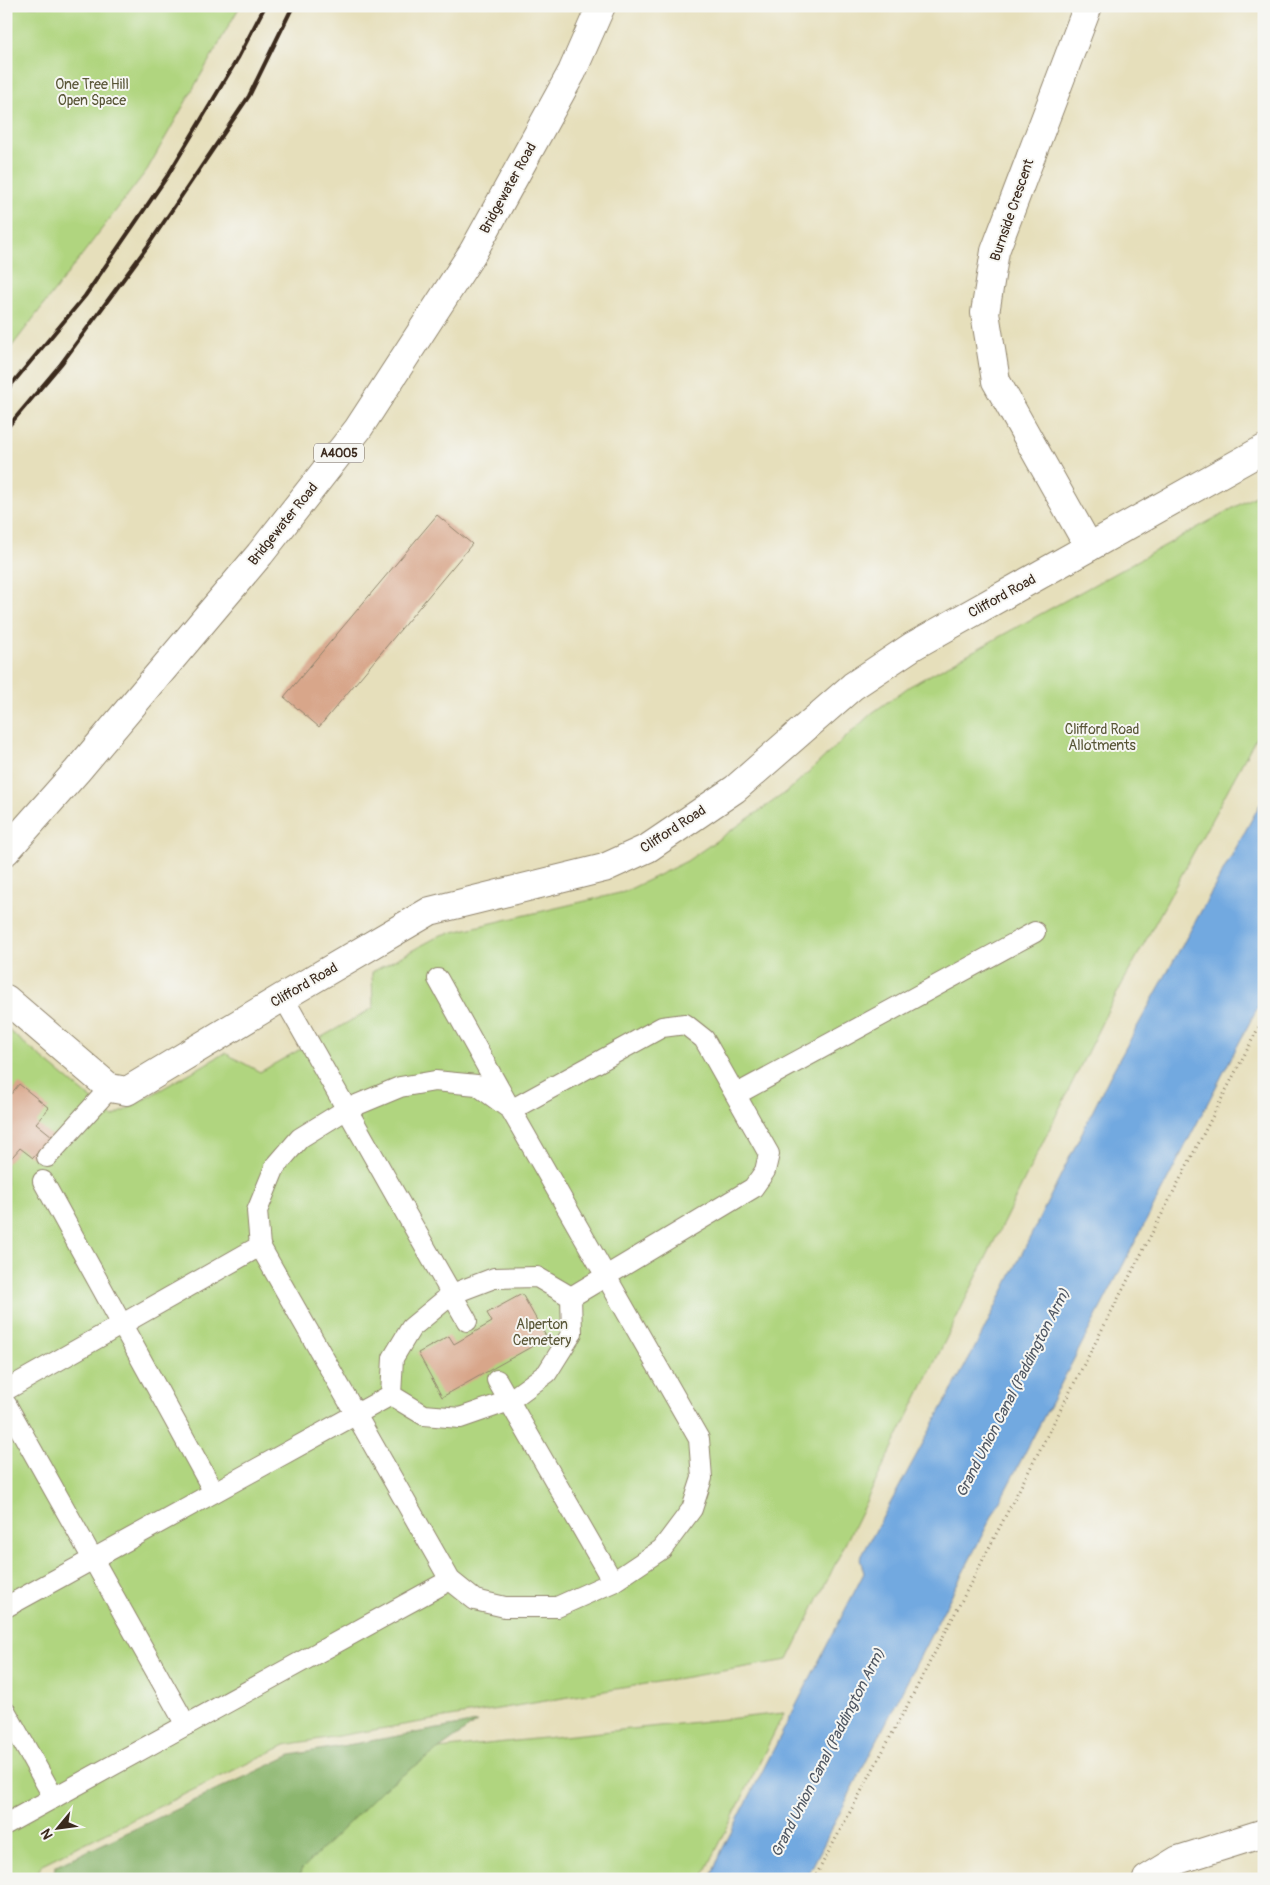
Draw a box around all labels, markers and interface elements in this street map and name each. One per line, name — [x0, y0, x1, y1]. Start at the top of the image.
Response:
park label: One Tree Hill Open Space — [55, 76, 129, 109]
street label: Bridgewater Road — [476, 139, 540, 236]
street label: Burnside Crescent — [987, 156, 1038, 263]
road number: A4005 — [314, 443, 364, 462]
street label: Bridgewater Road — [245, 479, 322, 569]
street label: Clifford Road — [965, 570, 1039, 622]
park label: Clifford Road Allotments — [1065, 721, 1140, 754]
street label: Clifford Road — [637, 801, 709, 856]
street label: Clifford Road — [267, 959, 341, 1011]
water label: Grand Union Canal (Paddington Arm) — [952, 1285, 1074, 1501]
park label: Alperton Cemetery — [513, 1316, 571, 1349]
water label: Grand Union Canal (Paddington Arm) — [767, 1645, 889, 1861]
north arrow — [32, 1802, 82, 1852]
text: N — [37, 1826, 57, 1842]

